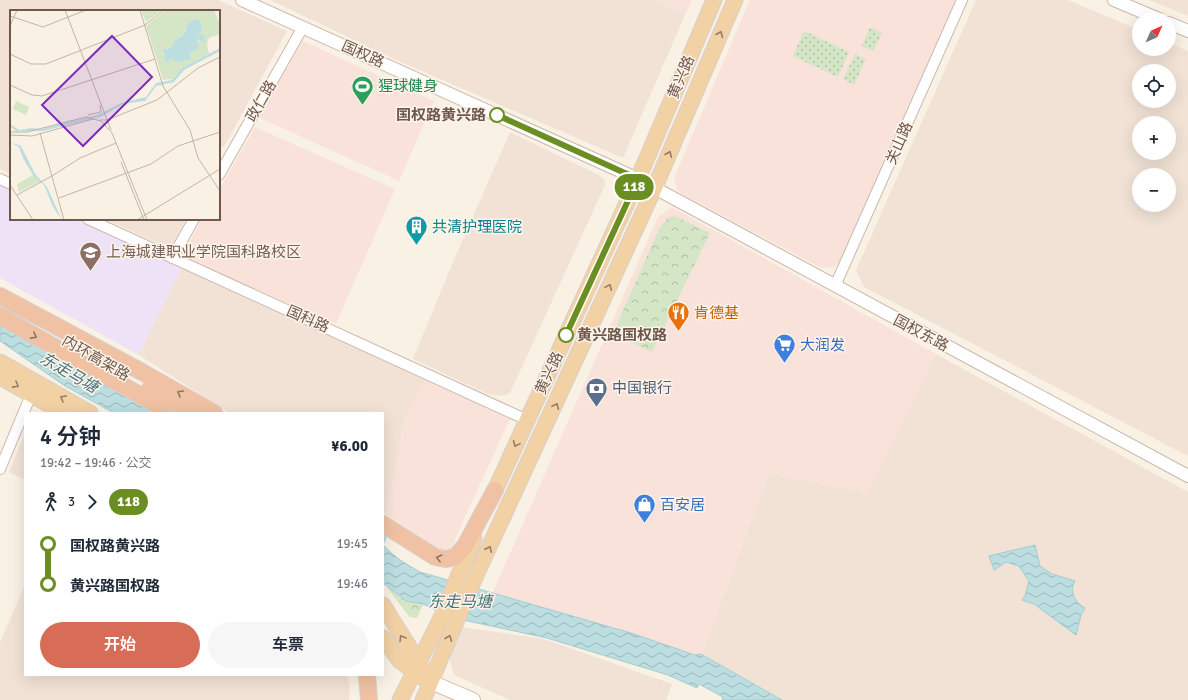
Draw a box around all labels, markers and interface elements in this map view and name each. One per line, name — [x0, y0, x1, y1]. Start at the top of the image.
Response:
inset map — [10, 10, 220, 220]
north arrow — [1132, 12, 1176, 56]
map controls — [1132, 12, 1176, 212]
one-way arrow — [716, 31, 724, 38]
street label: 国权路 — [339, 37, 387, 71]
street label: 黄兴路 — [664, 53, 698, 101]
button: locate — [1132, 64, 1176, 108]
sports icon: 猩球健身 — [349, 73, 375, 106]
street label: 政仁路 — [242, 77, 280, 125]
place label: 猩球健身 — [378, 77, 438, 95]
place label: 国权路黄兴路 — [396, 106, 486, 124]
marker: 国权路黄兴路 — [489, 107, 505, 123]
button: + — [1132, 116, 1176, 160]
street label: 关山路 — [882, 119, 916, 167]
one-way arrow — [665, 150, 673, 157]
button: − — [1132, 168, 1176, 212]
line badge: 118 — [611, 174, 657, 200]
text: 118 — [623, 178, 645, 195]
building icon: 共清护理医院 — [404, 214, 430, 247]
place label: 共清护理医院 — [432, 218, 522, 236]
school or university icon: 上海城建职业学院国科路校区 — [77, 239, 103, 272]
place label: 上海城建职业学院国科路校区 — [106, 243, 301, 261]
one-way arrow — [605, 284, 613, 291]
restaurant icon: 肯德基 — [665, 300, 691, 333]
street label: 国科路 — [284, 302, 332, 336]
place label: 肯德基 — [694, 304, 739, 322]
street label: 国权东路 — [890, 311, 952, 355]
place label: 黄兴路国权路 — [577, 326, 667, 344]
marker: 黄兴路国权路 — [558, 327, 574, 343]
one-way arrow — [30, 331, 37, 338]
street label: 内环高架路 — [59, 331, 133, 385]
supermarket icon: 大润发 — [772, 332, 798, 365]
place label: 大润发 — [800, 336, 845, 354]
water label: 东走马塘 — [36, 348, 104, 399]
street label: 黄兴路 — [531, 349, 567, 397]
bank icon: 中国银行 — [584, 375, 610, 408]
place label: 中国银行 — [612, 379, 672, 397]
one-way arrow — [12, 381, 19, 388]
one-way arrow — [177, 391, 185, 398]
one-way arrow — [60, 395, 67, 402]
one-way arrow — [551, 402, 559, 409]
text: 4 分钟 — [40, 423, 101, 450]
text: ¥6.00 — [331, 437, 368, 455]
one-way arrow — [513, 439, 521, 447]
text: 19:42 – 19:46 · 公交 — [40, 455, 151, 471]
icon: walk — [40, 491, 62, 513]
icon: forward — [81, 491, 103, 513]
shop icon: 百安居 — [632, 492, 658, 525]
text: 118 — [117, 493, 140, 510]
text: 3 — [68, 494, 75, 510]
place label: 百安居 — [660, 496, 705, 514]
text: 19:45 — [336, 536, 368, 552]
text: 国权路黄兴路 — [70, 537, 160, 555]
one-way arrow — [484, 545, 492, 553]
one-way arrow — [436, 554, 442, 562]
text: 19:46 — [336, 576, 368, 592]
text: 黄兴路国权路 — [70, 577, 160, 595]
water label: 东走马塘 — [428, 592, 495, 612]
button: 开始 — [40, 622, 200, 668]
button: 车票 — [208, 622, 368, 668]
one-way arrow — [444, 634, 452, 641]
one-way arrow — [400, 635, 407, 642]

